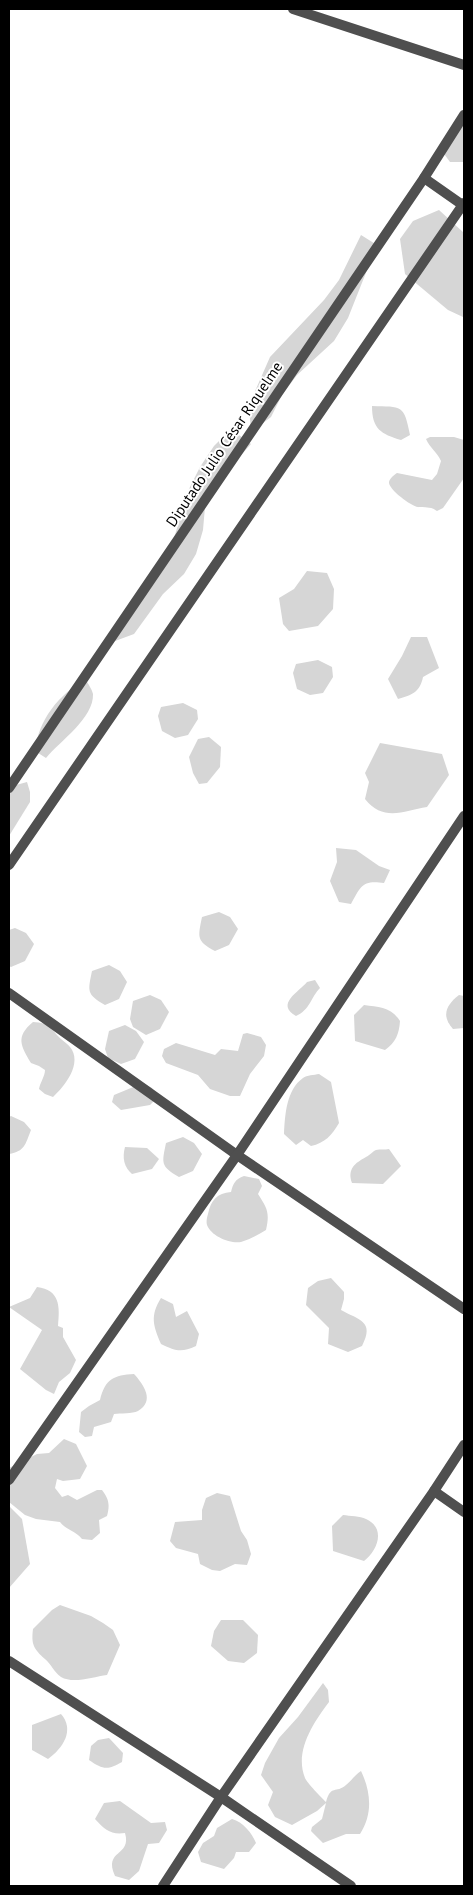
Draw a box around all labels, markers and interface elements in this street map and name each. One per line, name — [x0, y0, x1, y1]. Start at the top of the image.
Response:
street label: Diputado Julio César Riquelme — [162, 358, 286, 530]

